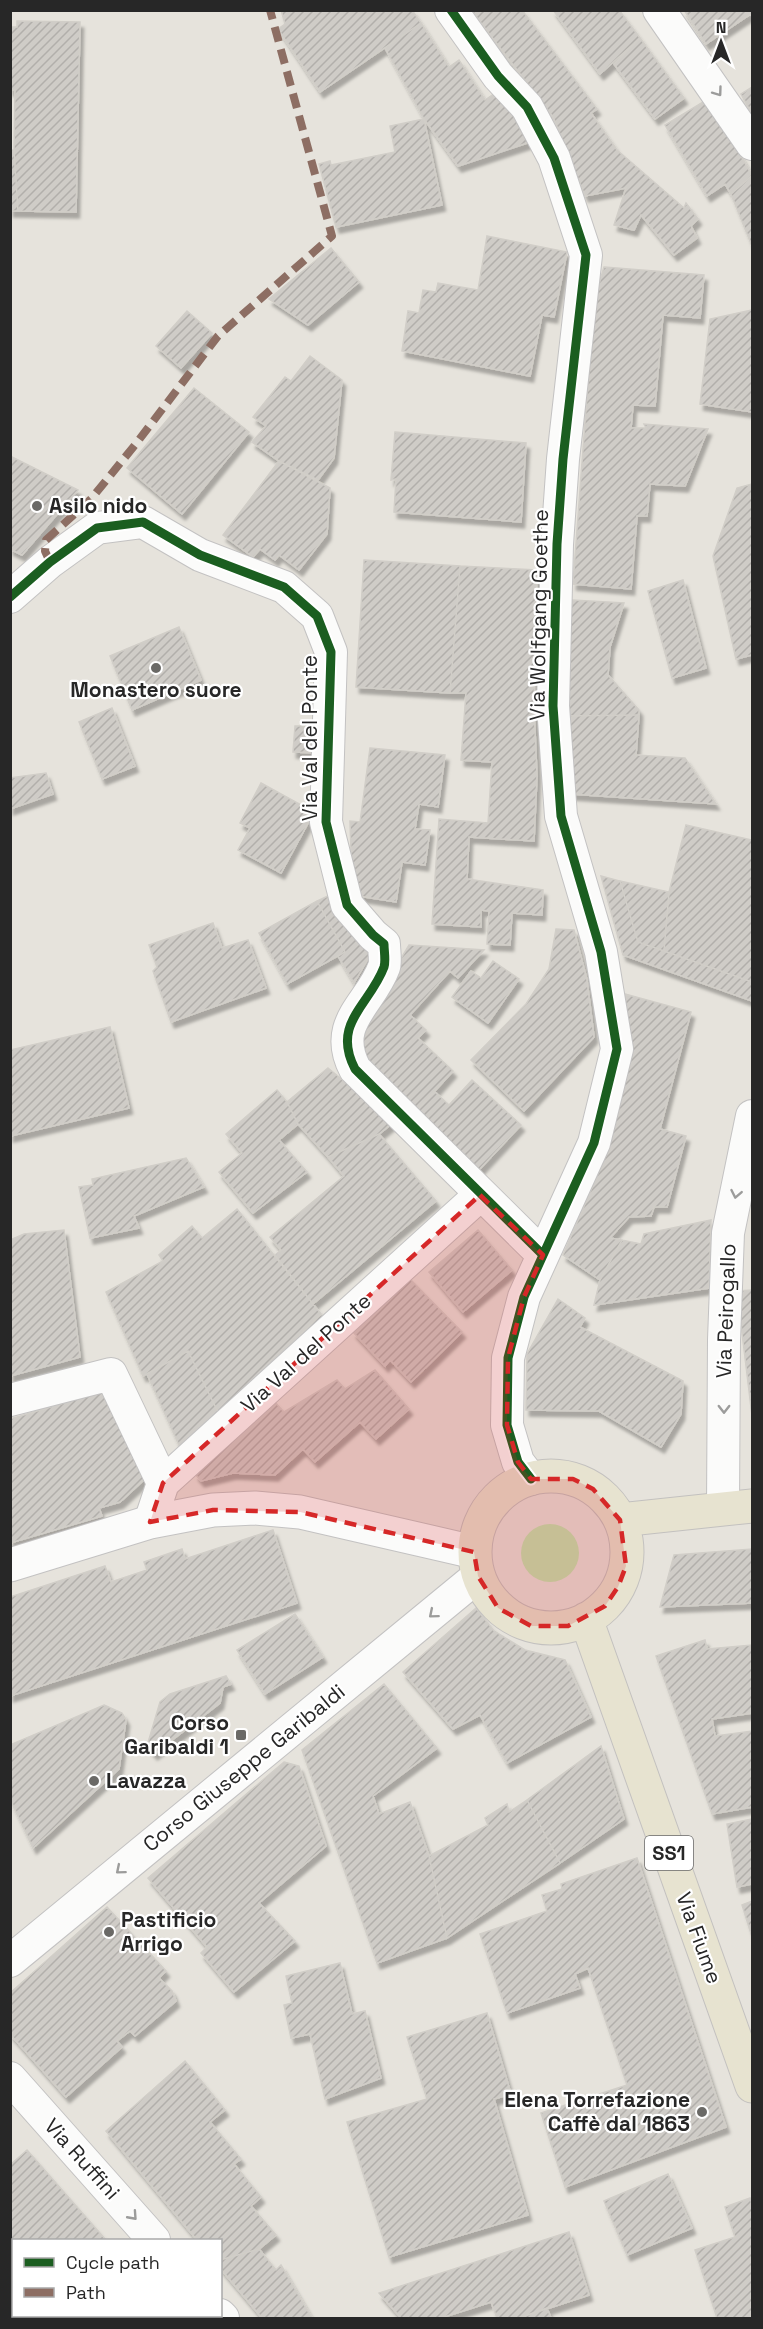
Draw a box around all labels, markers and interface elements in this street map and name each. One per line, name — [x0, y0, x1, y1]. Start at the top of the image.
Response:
north arrow — [691, 12, 751, 72]
text: N — [716, 17, 726, 38]
one-way arrow — [711, 86, 722, 97]
place label: Asilo nido — [49, 492, 147, 519]
marker: Asilo nido — [30, 499, 44, 513]
street label: Via Wolfgang Goethe — [523, 509, 554, 721]
street label: Via Val del Ponte — [296, 655, 323, 821]
marker: Monastero suore — [149, 661, 163, 675]
place label: Monastero suore — [70, 676, 242, 703]
one-way arrow — [730, 1189, 743, 1199]
street label: Via Peirogallo — [710, 1243, 741, 1379]
street label: Via Val del Ponte — [235, 1287, 376, 1418]
one-way arrow — [718, 1404, 730, 1413]
one-way arrow — [429, 1607, 440, 1618]
street label: Corso Giuseppe Garibaldi — [137, 1678, 350, 1857]
place label: Corso Garibaldi 1 — [124, 1709, 229, 1760]
marker: Corso Garibaldi 1 — [234, 1728, 248, 1742]
place label: Lavazza — [106, 1767, 186, 1794]
marker: Lavazza — [87, 1774, 101, 1788]
road number: SS1 — [645, 1836, 693, 1870]
one-way arrow — [116, 1863, 127, 1874]
street label: Via Fiume — [670, 1888, 728, 1987]
place label: Pastificio Arrigo — [121, 1906, 216, 1957]
marker: Pastificio Arrigo — [102, 1925, 116, 1939]
place label: Elena Torrefazione Caffè dal 1863 — [504, 2086, 690, 2137]
marker: Elena Torrefazione Caffè dal 1863 — [695, 2105, 709, 2119]
street label: Via Ruffini — [39, 2112, 126, 2205]
one-way arrow — [126, 2209, 137, 2220]
legend — [12, 2239, 222, 2317]
text: Cycle path — [66, 2251, 160, 2274]
text: Path — [66, 2281, 106, 2304]

